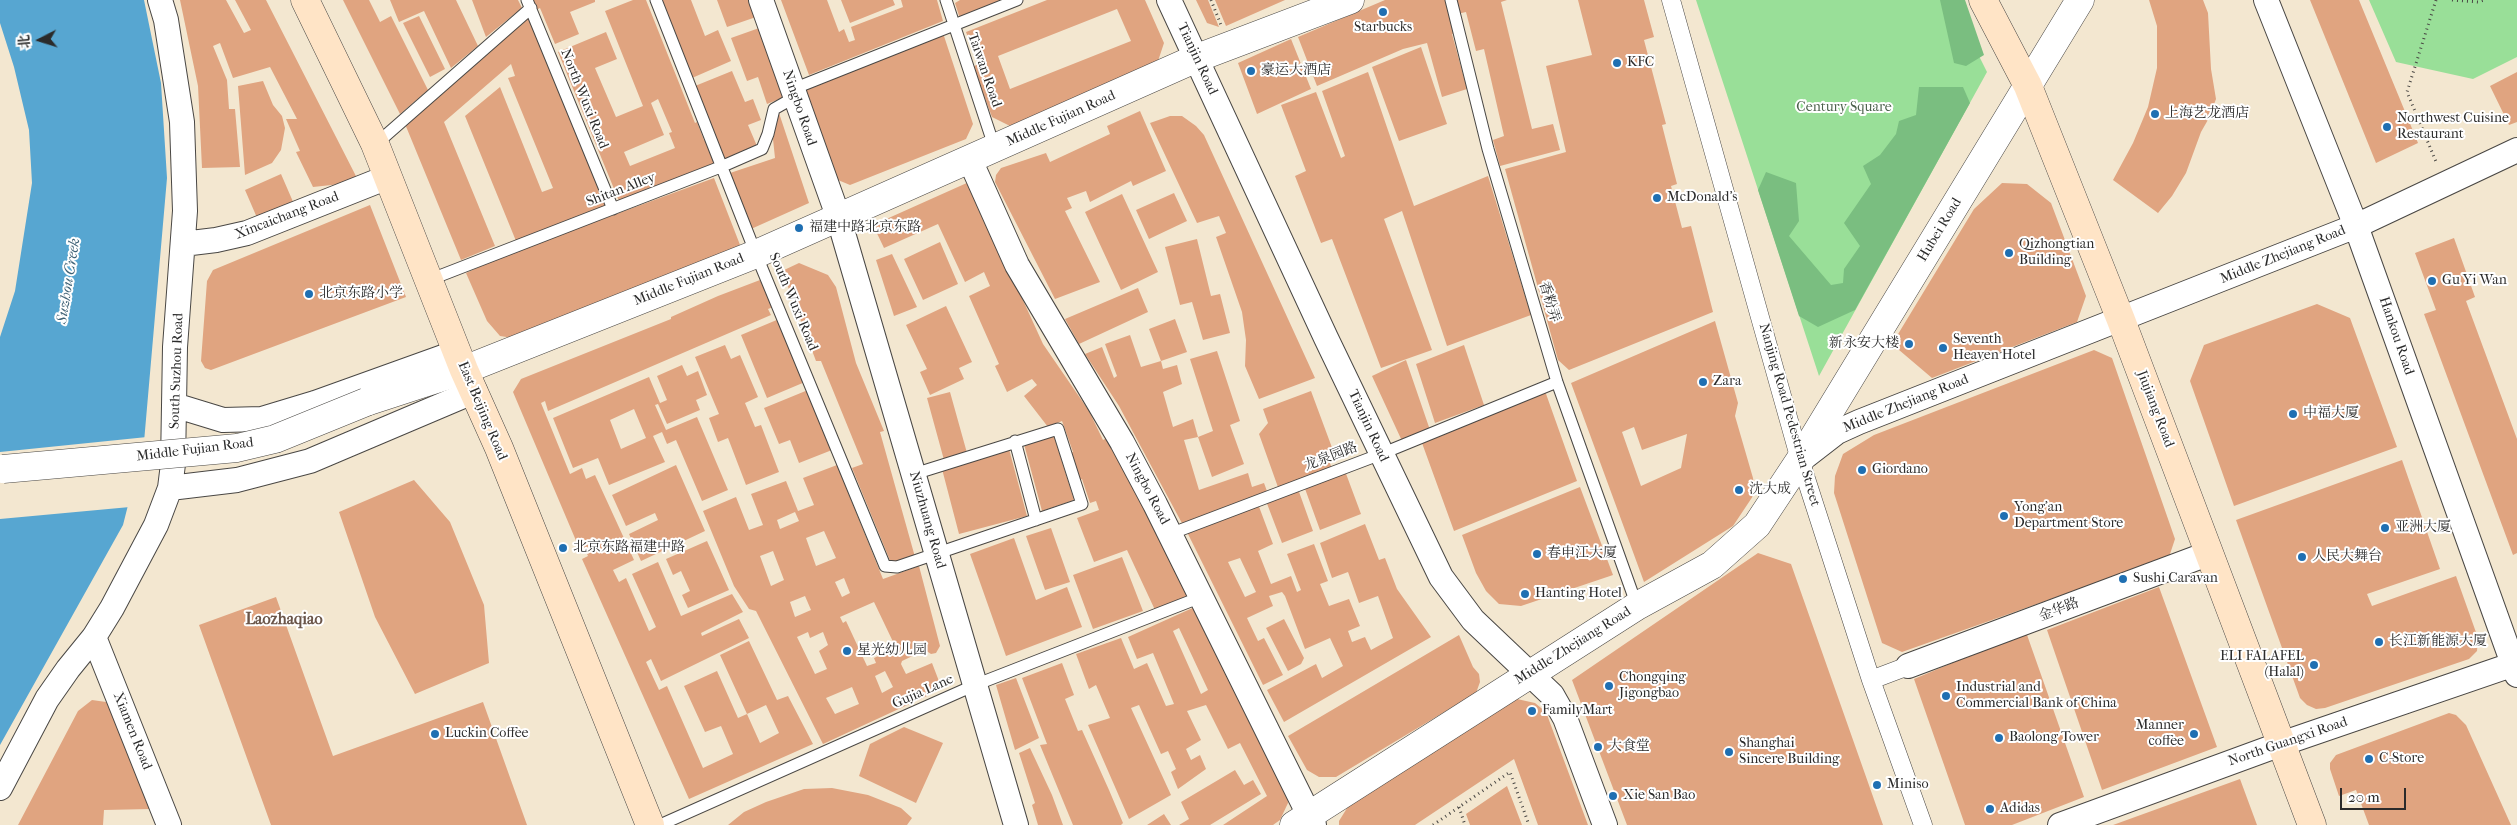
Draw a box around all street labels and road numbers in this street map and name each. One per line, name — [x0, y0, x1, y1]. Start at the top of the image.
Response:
street label: Tianjin Road — [1173, 20, 1221, 98]
street label: Taiwan Road — [963, 31, 1005, 109]
street label: North Wuxi Road — [556, 47, 612, 151]
street label: Ningbo Road — [778, 68, 820, 148]
street label: Middle Fujian Road — [1004, 87, 1118, 151]
street label: Shitan Alley — [584, 169, 658, 211]
street label: Xincaichang Road — [233, 188, 341, 244]
street label: Hubei Road — [1914, 195, 1966, 265]
street label: Middle Zhejiang Road — [2218, 222, 2348, 288]
street label: Middle Fujian Road — [631, 250, 747, 310]
street label: South Wuxi Road — [765, 250, 821, 354]
street label: 香粉弄 — [1535, 279, 1563, 325]
street label: Hankou Road — [2375, 295, 2417, 377]
street label: South Suzhou Road — [167, 313, 187, 429]
street label: Nanjing Road Pedestrian Street — [1755, 321, 1823, 509]
street label: East Beijing Road — [454, 359, 510, 463]
street label: Jiujiang Road — [2133, 368, 2177, 450]
street label: Middle Zhejiang Road — [1841, 371, 1971, 437]
street label: Tianjin Road — [1344, 387, 1392, 465]
street label: Middle Fujian Road — [136, 434, 254, 466]
street label: 龙泉园路 — [1302, 439, 1360, 475]
street label: Ningbo Road — [1121, 450, 1173, 528]
street label: Niuzhuang Road — [905, 469, 949, 571]
street label: 金华路 — [2036, 595, 2082, 625]
street label: Middle Zhejiang Road — [1512, 603, 1634, 689]
street label: Gujia Lane — [890, 671, 956, 713]
street label: Xiamen Road — [109, 690, 155, 772]
street label: North Guangxi Road — [2226, 714, 2350, 770]

